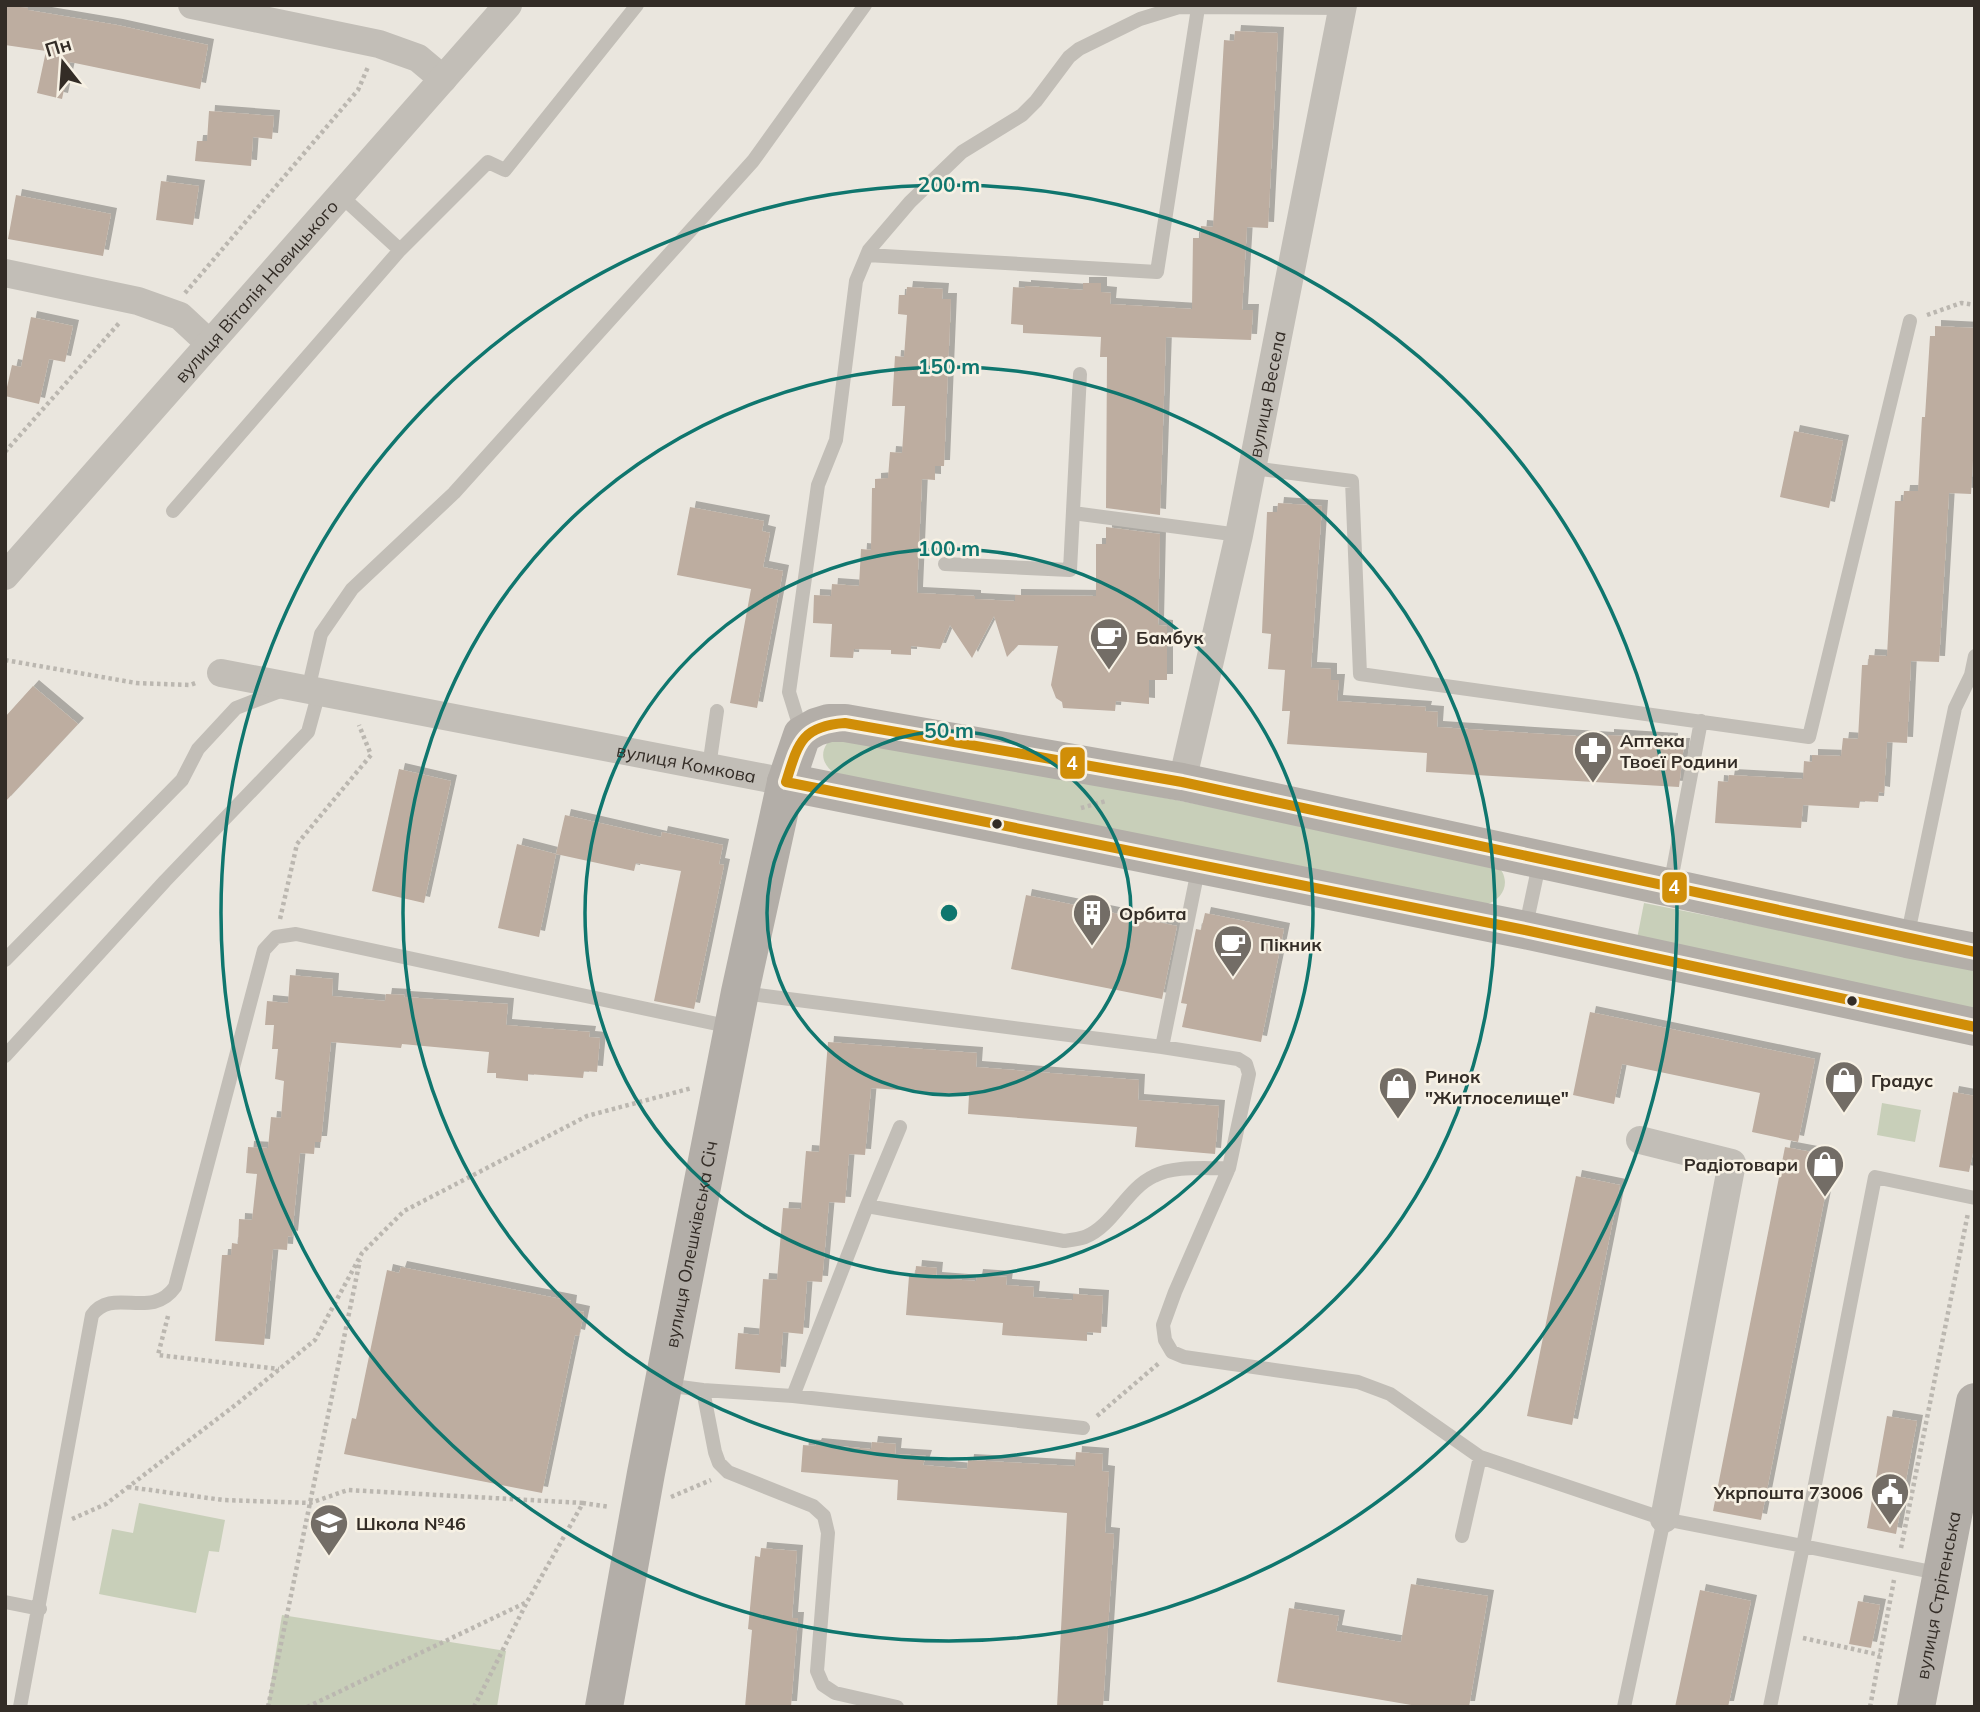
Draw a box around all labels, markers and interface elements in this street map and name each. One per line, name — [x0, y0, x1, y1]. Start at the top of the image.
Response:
north arrow — [28, 28, 98, 98]
text: Пн — [42, 31, 74, 62]
text: 200 m — [918, 171, 980, 197]
street label: вулиця Віталія Новицького — [169, 195, 343, 387]
street label: вулиця Весела — [1243, 329, 1290, 460]
text: 150 m — [918, 353, 980, 379]
text: 100 m — [918, 535, 980, 561]
cafe icon: Бамбук — [1088, 616, 1130, 671]
place label: Бамбук — [1136, 626, 1204, 649]
text: 50 m — [924, 717, 974, 743]
pharmacy icon: Аптека Твоєї Родини — [1572, 729, 1614, 784]
place label: Аптека Твоєї Родини — [1620, 729, 1738, 773]
street label: вулиця Комкова — [615, 738, 758, 787]
line badge: 4 — [1059, 746, 1086, 780]
text: 4 — [1066, 751, 1078, 775]
unlabelled marker — [990, 817, 1004, 831]
line badge: 4 — [1661, 871, 1688, 904]
text: 4 — [1668, 875, 1680, 899]
building icon: Орбита — [1071, 892, 1113, 947]
centre of rings — [937, 901, 961, 925]
place label: Орбита — [1119, 902, 1187, 925]
cafe icon: Пікник — [1212, 923, 1254, 978]
place label: Пікник — [1260, 933, 1322, 956]
unlabelled marker — [1845, 994, 1859, 1008]
shop icon: Градус — [1823, 1059, 1865, 1114]
shop icon: Ринок "Житлоселище" — [1377, 1065, 1419, 1120]
place label: Ринок "Житлоселище" — [1425, 1065, 1569, 1109]
place label: Градус — [1871, 1069, 1933, 1092]
street label: вулиця Олешківська Січ — [659, 1139, 722, 1350]
shop icon: Радіотовари — [1804, 1143, 1846, 1198]
place label: Радіотовари — [1684, 1153, 1798, 1176]
public building icon: Укрпошта 73006 — [1869, 1471, 1911, 1526]
place label: Укрпошта 73006 — [1713, 1481, 1863, 1504]
school or university icon: Школа №46 — [308, 1502, 350, 1557]
street label: вулиця Стрітенська — [1910, 1509, 1965, 1681]
place label: Школа №46 — [356, 1512, 466, 1535]

